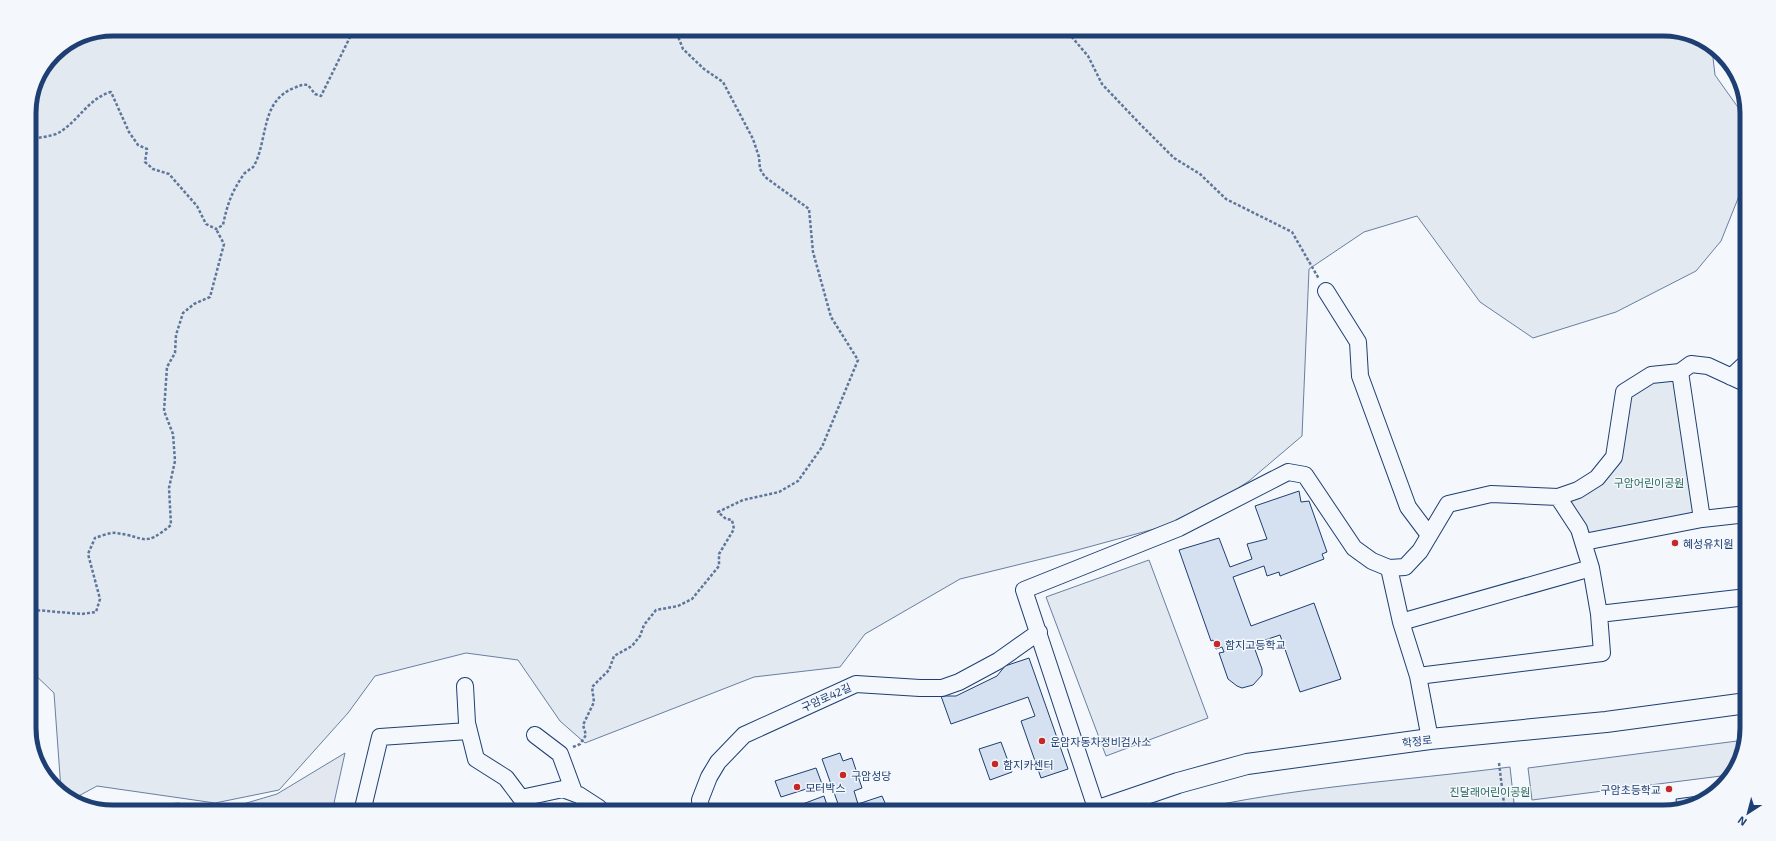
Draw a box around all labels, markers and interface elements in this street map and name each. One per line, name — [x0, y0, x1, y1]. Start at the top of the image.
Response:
park label: 구암어린이공원 — [1614, 476, 1684, 489]
place label: 혜성유치원 — [1683, 537, 1734, 550]
marker: 혜성유치원 — [1670, 538, 1680, 548]
place label: 함지고등학교 — [1225, 638, 1286, 651]
marker: 함지고등학교 — [1212, 639, 1222, 649]
street label: 구암로42길 — [799, 680, 853, 714]
street label: 학정로 — [1401, 733, 1433, 749]
place label: 운암자동차정비검사소 — [1050, 735, 1151, 748]
marker: 운암자동차정비검사소 — [1037, 736, 1047, 746]
place label: 함지카센터 — [1003, 758, 1054, 771]
marker: 함지카센터 — [990, 759, 1000, 769]
place label: 구암성당 — [851, 769, 891, 782]
marker: 구암성당 — [838, 770, 848, 780]
place label: 모터박스 — [805, 781, 845, 794]
marker: 모터박스 — [792, 782, 802, 792]
place label: 구암초등학교 — [1600, 783, 1661, 796]
marker: 구암초등학교 — [1664, 784, 1674, 794]
park label: 진달래어린이공원 — [1450, 785, 1530, 798]
north arrow — [1728, 793, 1768, 833]
text: N — [1735, 814, 1749, 829]

